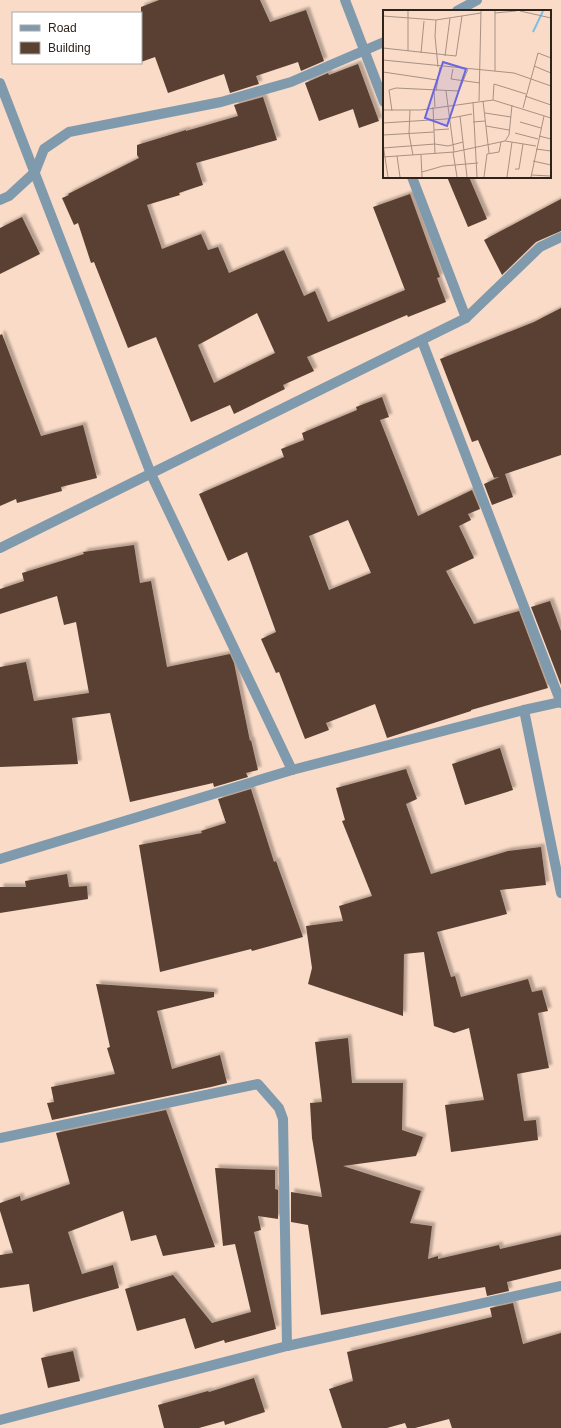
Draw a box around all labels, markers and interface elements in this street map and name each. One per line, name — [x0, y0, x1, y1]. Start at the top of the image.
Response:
inset map — [383, 10, 551, 178]
legend — [12, 12, 142, 64]
text: Road — [48, 21, 77, 35]
text: Building — [48, 41, 91, 55]

